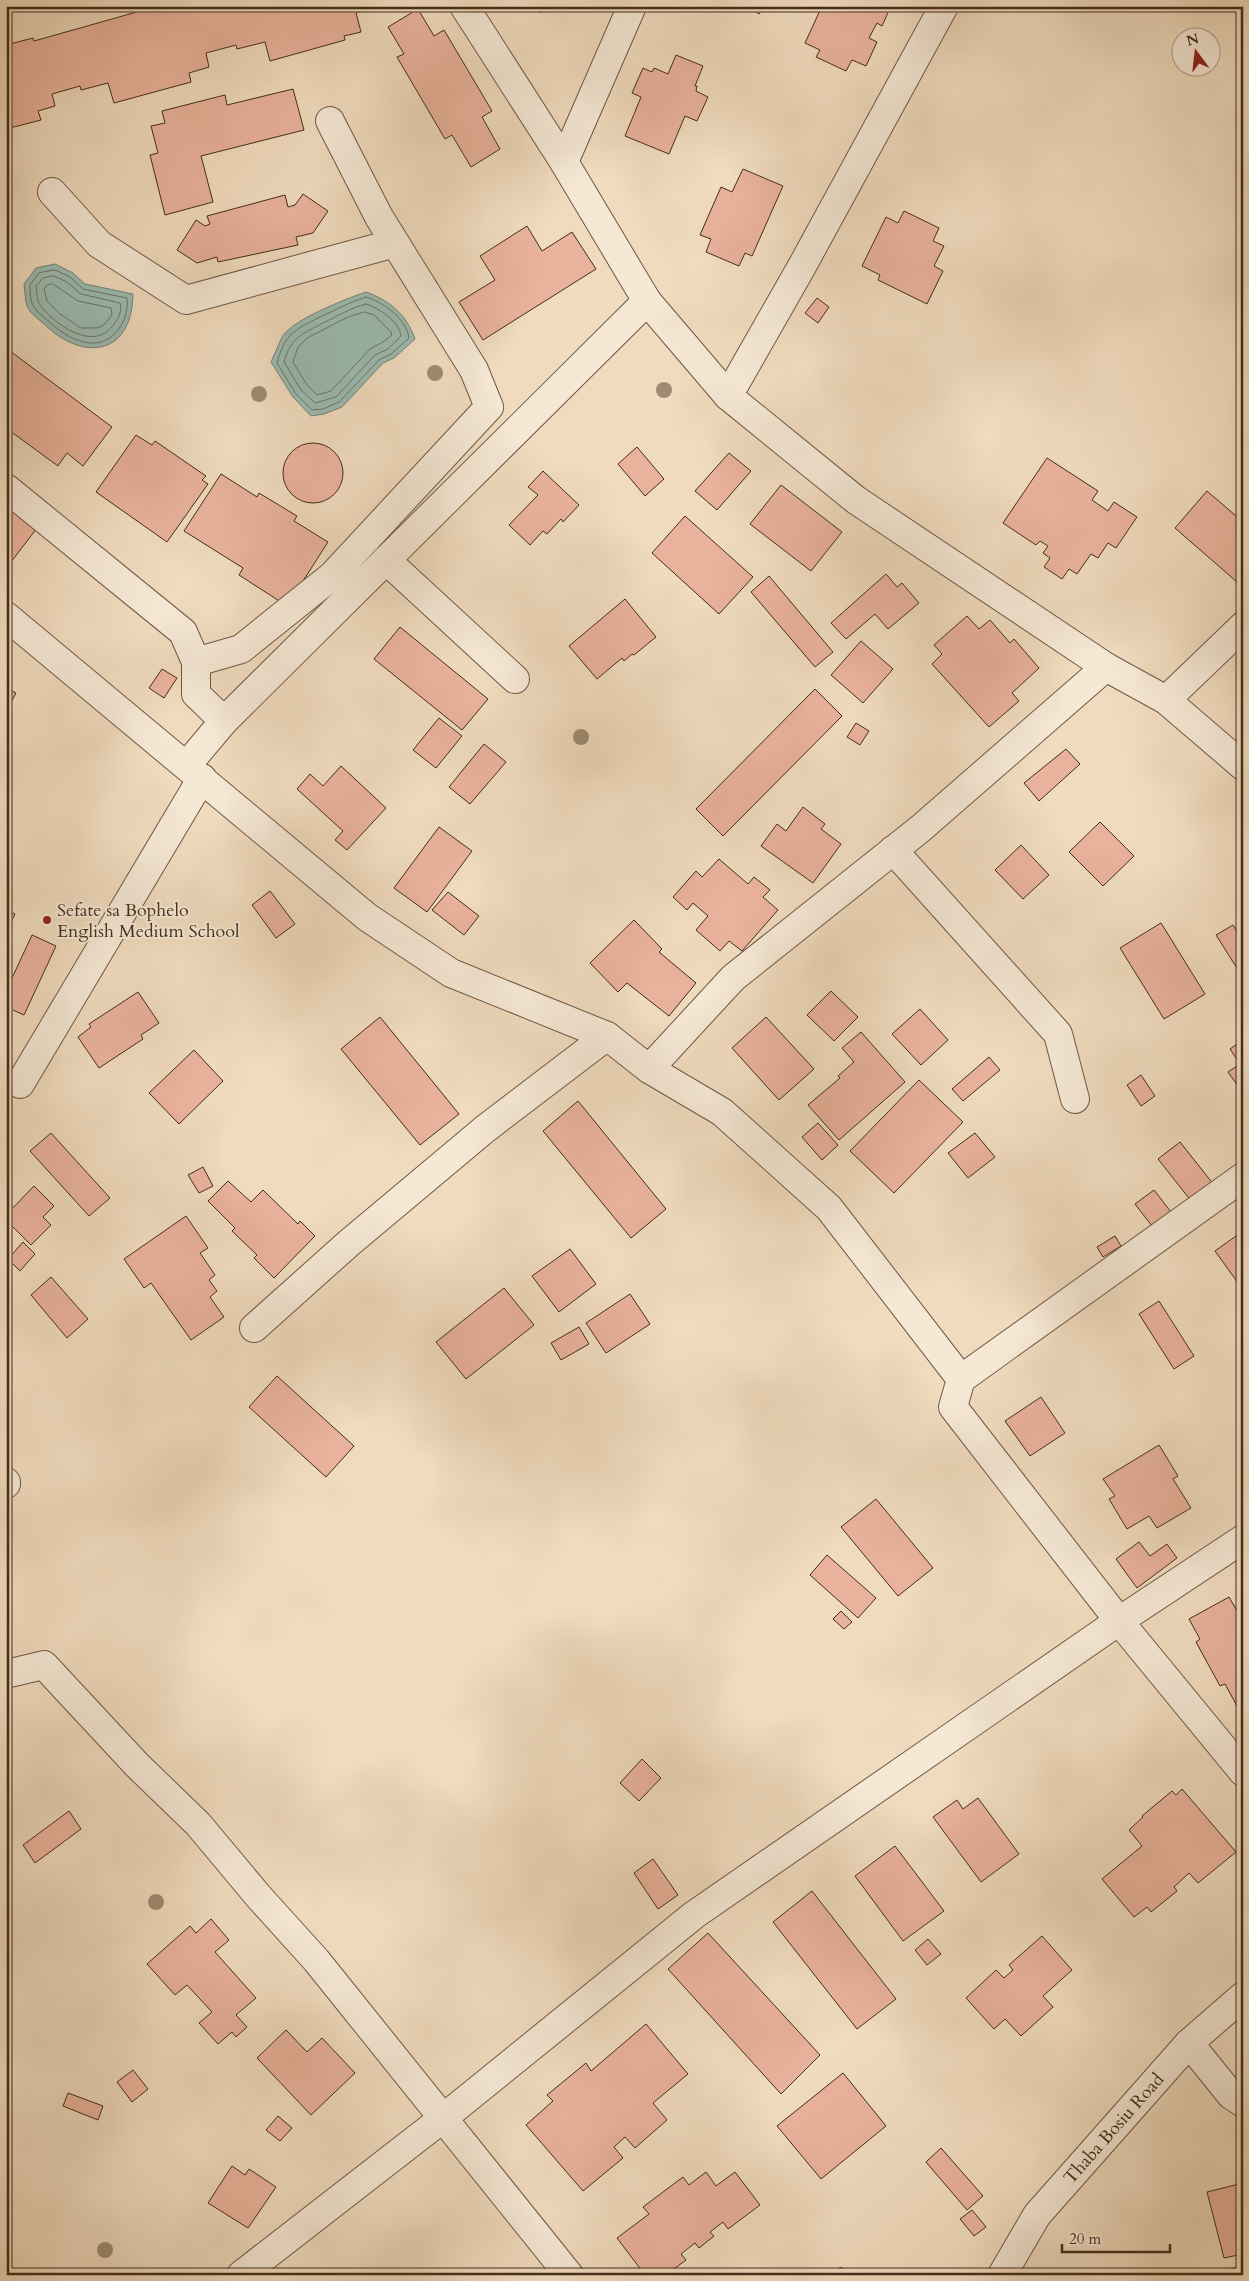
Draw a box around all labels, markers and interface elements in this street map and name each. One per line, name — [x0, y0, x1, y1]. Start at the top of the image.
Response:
north arrow — [1172, 28, 1222, 78]
text: N — [1184, 29, 1201, 51]
place label: Sefate sa Bophelo English Medium School — [57, 898, 240, 944]
marker: Sefate sa Bophelo English Medium School — [41, 914, 53, 926]
street label: Thaba Bosiu Road — [1058, 2067, 1170, 2189]
scale bar — [1062, 2221, 1169, 2253]
text: 20 m — [1069, 2229, 1101, 2249]

